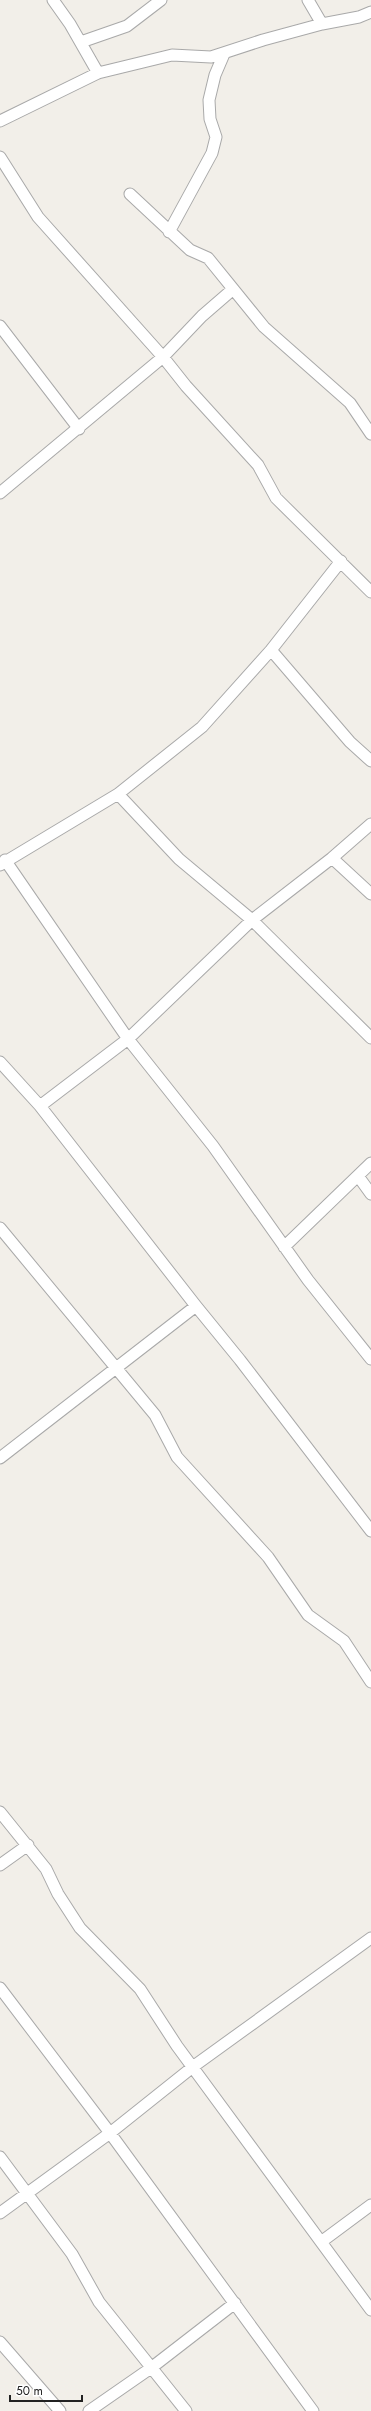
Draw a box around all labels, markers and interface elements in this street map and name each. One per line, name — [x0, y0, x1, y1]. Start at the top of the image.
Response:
scale bar — [10, 2377, 82, 2403]
text: 50 m — [16, 2382, 43, 2400]

